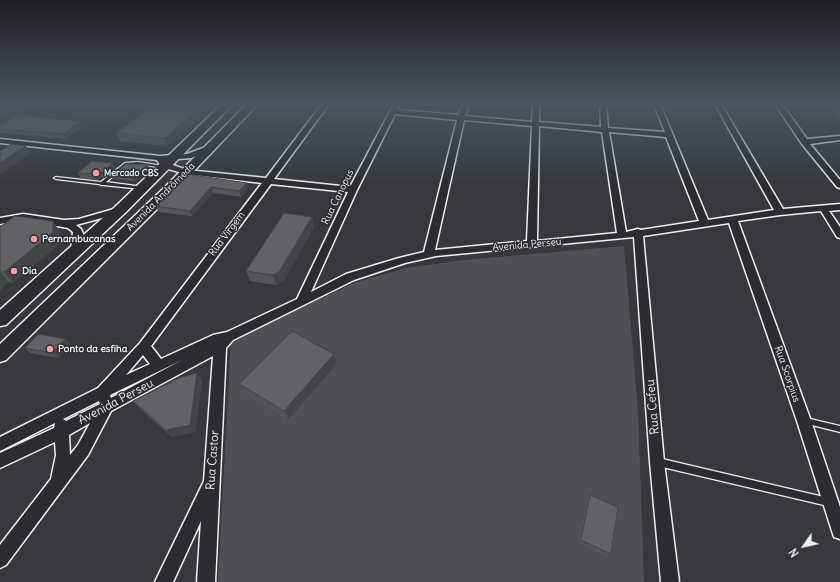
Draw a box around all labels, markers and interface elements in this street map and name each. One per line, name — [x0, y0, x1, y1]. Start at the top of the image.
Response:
street label: Avenida Andrômeda — [124, 160, 198, 234]
street label: Rua Canopus — [319, 167, 357, 227]
marker: Mercado CBS — [91, 168, 101, 178]
place label: Mercado CBS — [104, 168, 159, 178]
street label: Rua Virgem — [206, 209, 248, 259]
place label: Pernambucanas — [42, 233, 115, 245]
marker: Pernambucanas — [29, 234, 39, 244]
street label: Avenida Perseu — [492, 236, 562, 254]
place label: Dia — [22, 265, 37, 277]
marker: Dia — [9, 266, 19, 276]
place label: Ponto da esfiha — [58, 343, 127, 355]
marker: Ponto da esfiha — [45, 344, 55, 354]
street label: Rua Scorpius — [772, 344, 802, 404]
street label: Avenida Perseu — [76, 376, 156, 428]
street label: Rua Cefeu — [643, 379, 663, 435]
street label: Rua Castor — [204, 430, 222, 490]
north arrow — [784, 526, 824, 566]
text: N — [786, 546, 802, 560]

